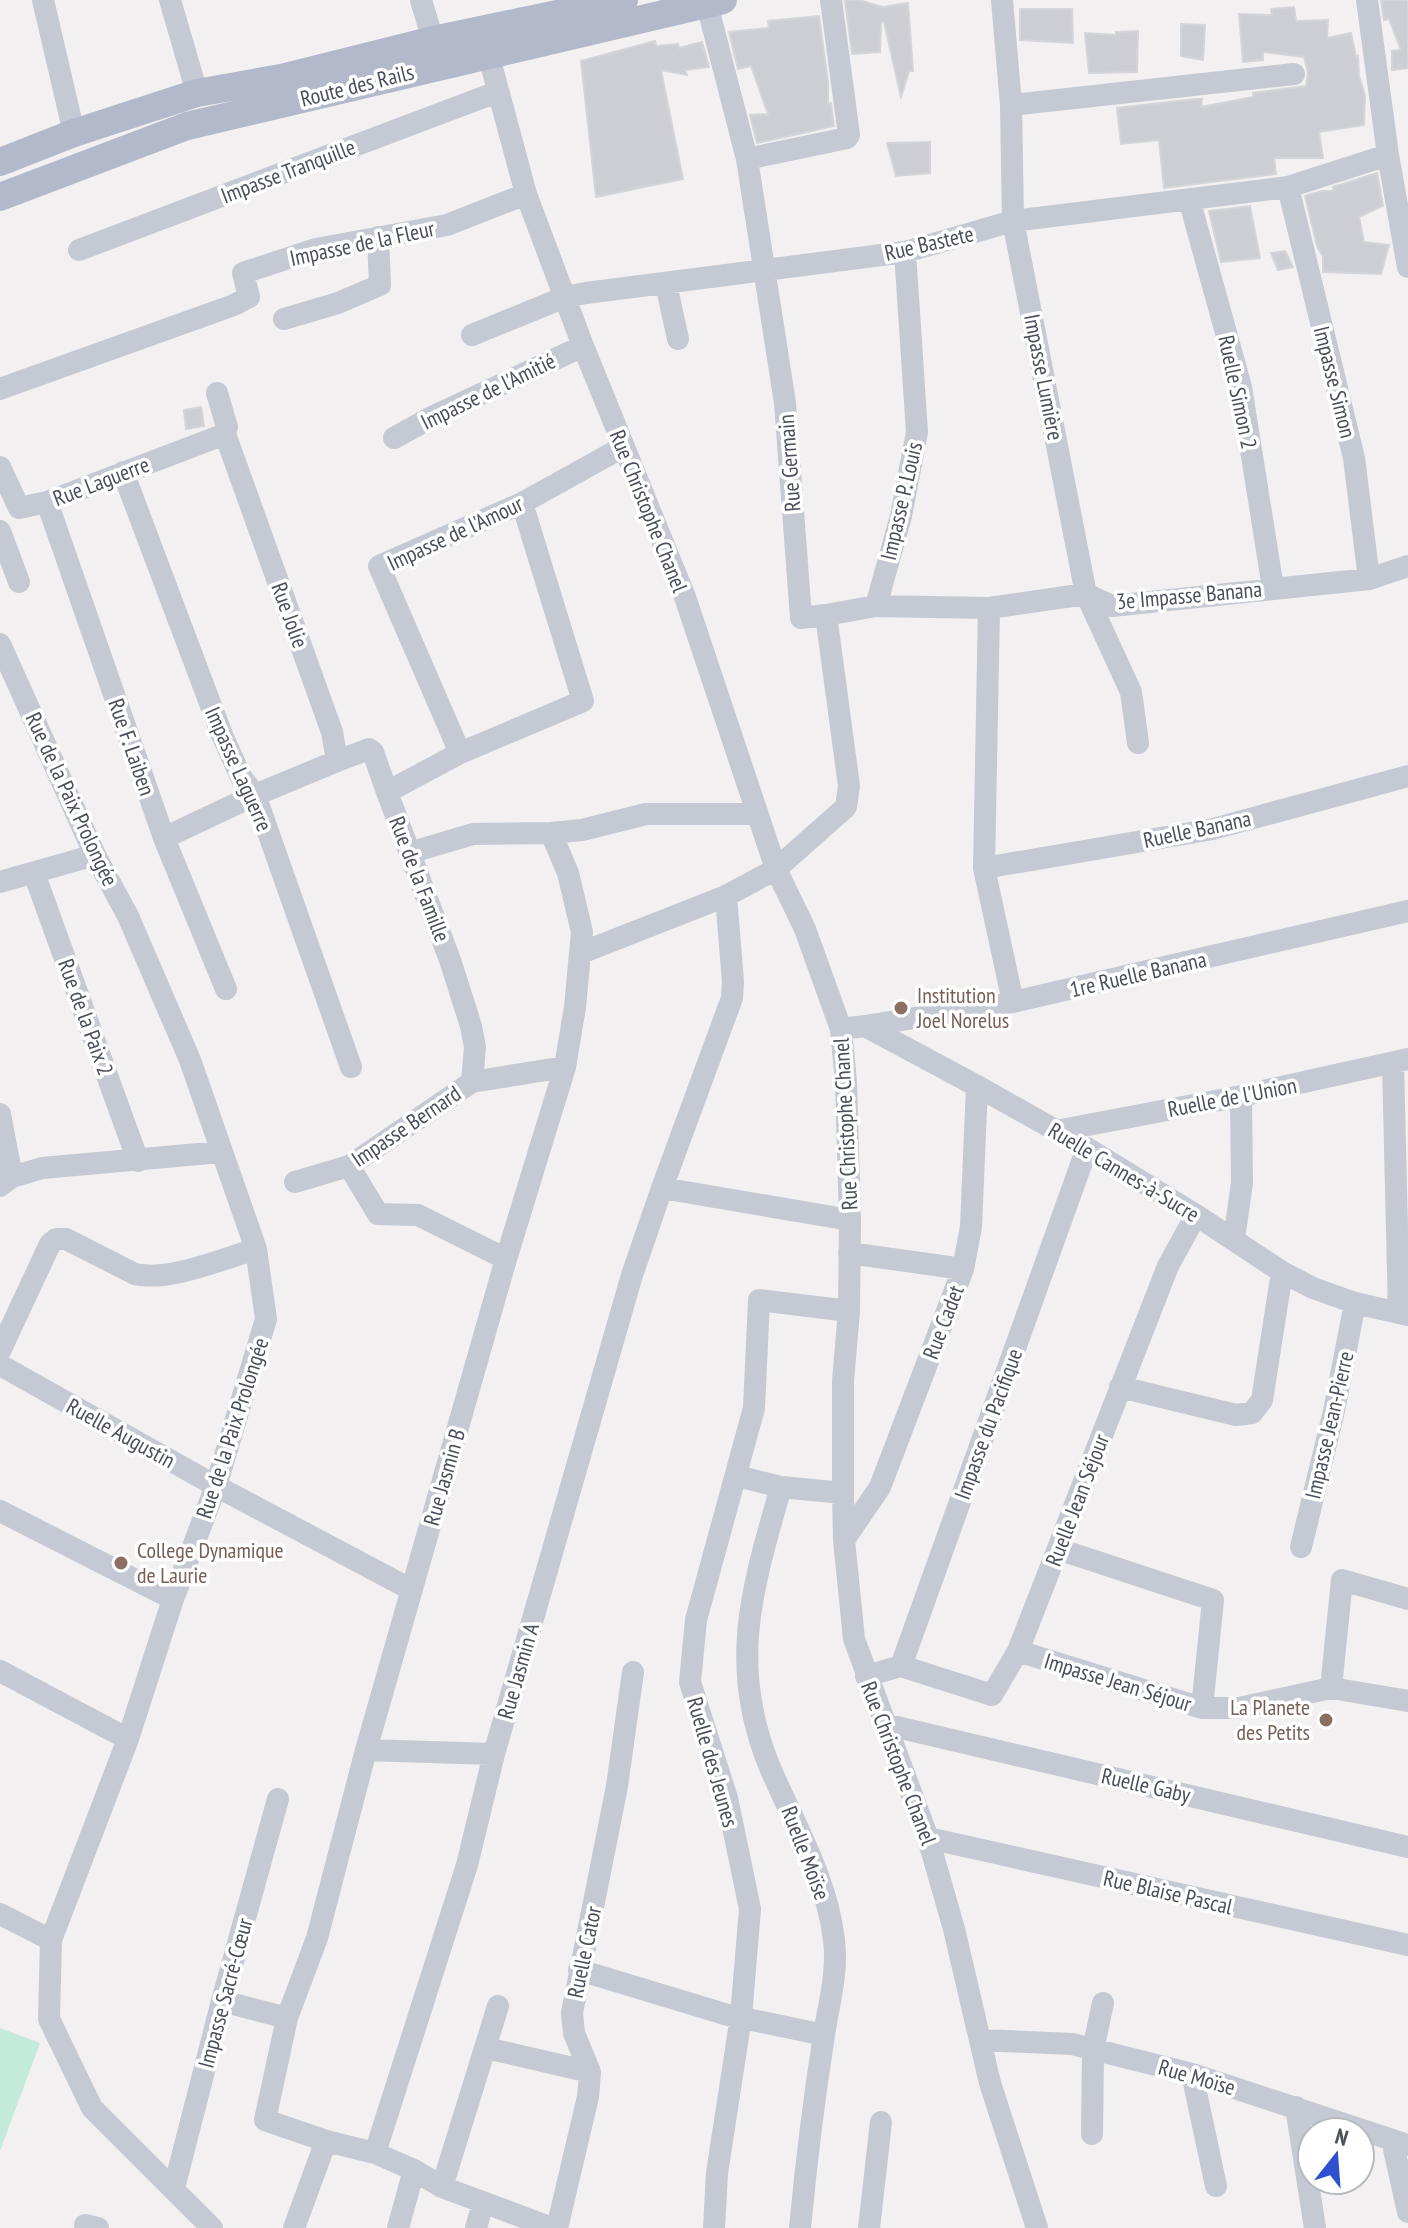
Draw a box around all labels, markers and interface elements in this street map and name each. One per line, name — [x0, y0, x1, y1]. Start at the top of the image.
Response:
street label: Route des Rails — [297, 57, 417, 113]
street label: Impasse Tranquille — [217, 133, 359, 209]
street label: Impasse de la Fleur — [287, 214, 437, 272]
street label: Rue Bastete — [882, 219, 976, 267]
street label: Impasse Lumière — [1018, 311, 1070, 443]
street label: Impasse Simon — [1308, 323, 1362, 441]
street label: Ruelle Simon 2 — [1212, 333, 1264, 451]
street label: Impasse de l'Amitié — [416, 346, 560, 436]
street label: Rue Germain — [772, 413, 806, 513]
street label: Rue Christophe Chanel — [604, 426, 695, 597]
street label: Impasse P. Louis — [874, 439, 928, 563]
street label: Rue Laguerre — [49, 450, 153, 512]
street label: Impasse de l'Amour — [383, 489, 527, 577]
street label: 3e Impasse Banana — [1115, 575, 1263, 615]
street label: Rue Jolie — [265, 578, 315, 652]
street label: Rue F. Laiben — [102, 695, 162, 799]
street label: Impasse Laguerre — [199, 702, 279, 836]
street label: Rue de la Paix Prolongée — [19, 708, 125, 890]
street label: Ruelle Banana — [1141, 804, 1253, 854]
street label: Rue de la Famille — [383, 812, 457, 946]
street label: 1re Ruelle Banana — [1067, 945, 1209, 1003]
street label: Rue de la Paix 2 — [52, 955, 120, 1079]
place label: Institution Joel Norelus — [916, 981, 1009, 1034]
marker: Institution Joel Norelus — [892, 999, 910, 1017]
street label: Rue Christophe Chanel — [826, 1036, 863, 1211]
street label: Ruelle de l'Union — [1165, 1071, 1299, 1123]
street label: Impasse Bernard — [346, 1079, 466, 1173]
street label: Ruelle Cannes-à-Sucre — [1043, 1116, 1205, 1228]
street label: Rue Cadet — [916, 1281, 970, 1363]
street label: Rue de la Paix Prolongée — [190, 1334, 274, 1522]
street label: Impasse du Pacifique — [948, 1345, 1028, 1503]
street label: Impasse Jean-Pierre — [1298, 1348, 1360, 1502]
street label: Ruelle Augustin — [62, 1392, 180, 1474]
street label: Rue Jasmin B — [417, 1425, 471, 1529]
street label: Ruelle Jean Séjour — [1039, 1430, 1115, 1570]
place label: College Dynamique de Laurie — [137, 1536, 284, 1589]
marker: College Dynamique de Laurie — [112, 1554, 130, 1572]
street label: Rue Jasmin A — [491, 1619, 545, 1722]
street label: Impasse Jean Séjour — [1041, 1646, 1195, 1718]
street label: Rue Christophe Chanel — [855, 1677, 943, 1849]
place label: La Planete des Petits — [1230, 1693, 1310, 1746]
street label: Ruelle des Jeunes — [681, 1694, 745, 1830]
marker: La Planete des Petits — [1317, 1711, 1335, 1729]
street label: Ruelle Gaby — [1099, 1761, 1194, 1809]
street label: Ruelle Moïse — [775, 1802, 837, 1904]
street label: Rue Blaise Pascal — [1101, 1864, 1236, 1921]
street label: Ruelle Cator — [561, 1904, 607, 2000]
street label: Impasse Sacré-Cœur — [192, 1915, 258, 2071]
street label: Rue Moïse — [1155, 2053, 1239, 2101]
north arrow — [1296, 2116, 1376, 2196]
text: N — [1332, 2122, 1352, 2152]

